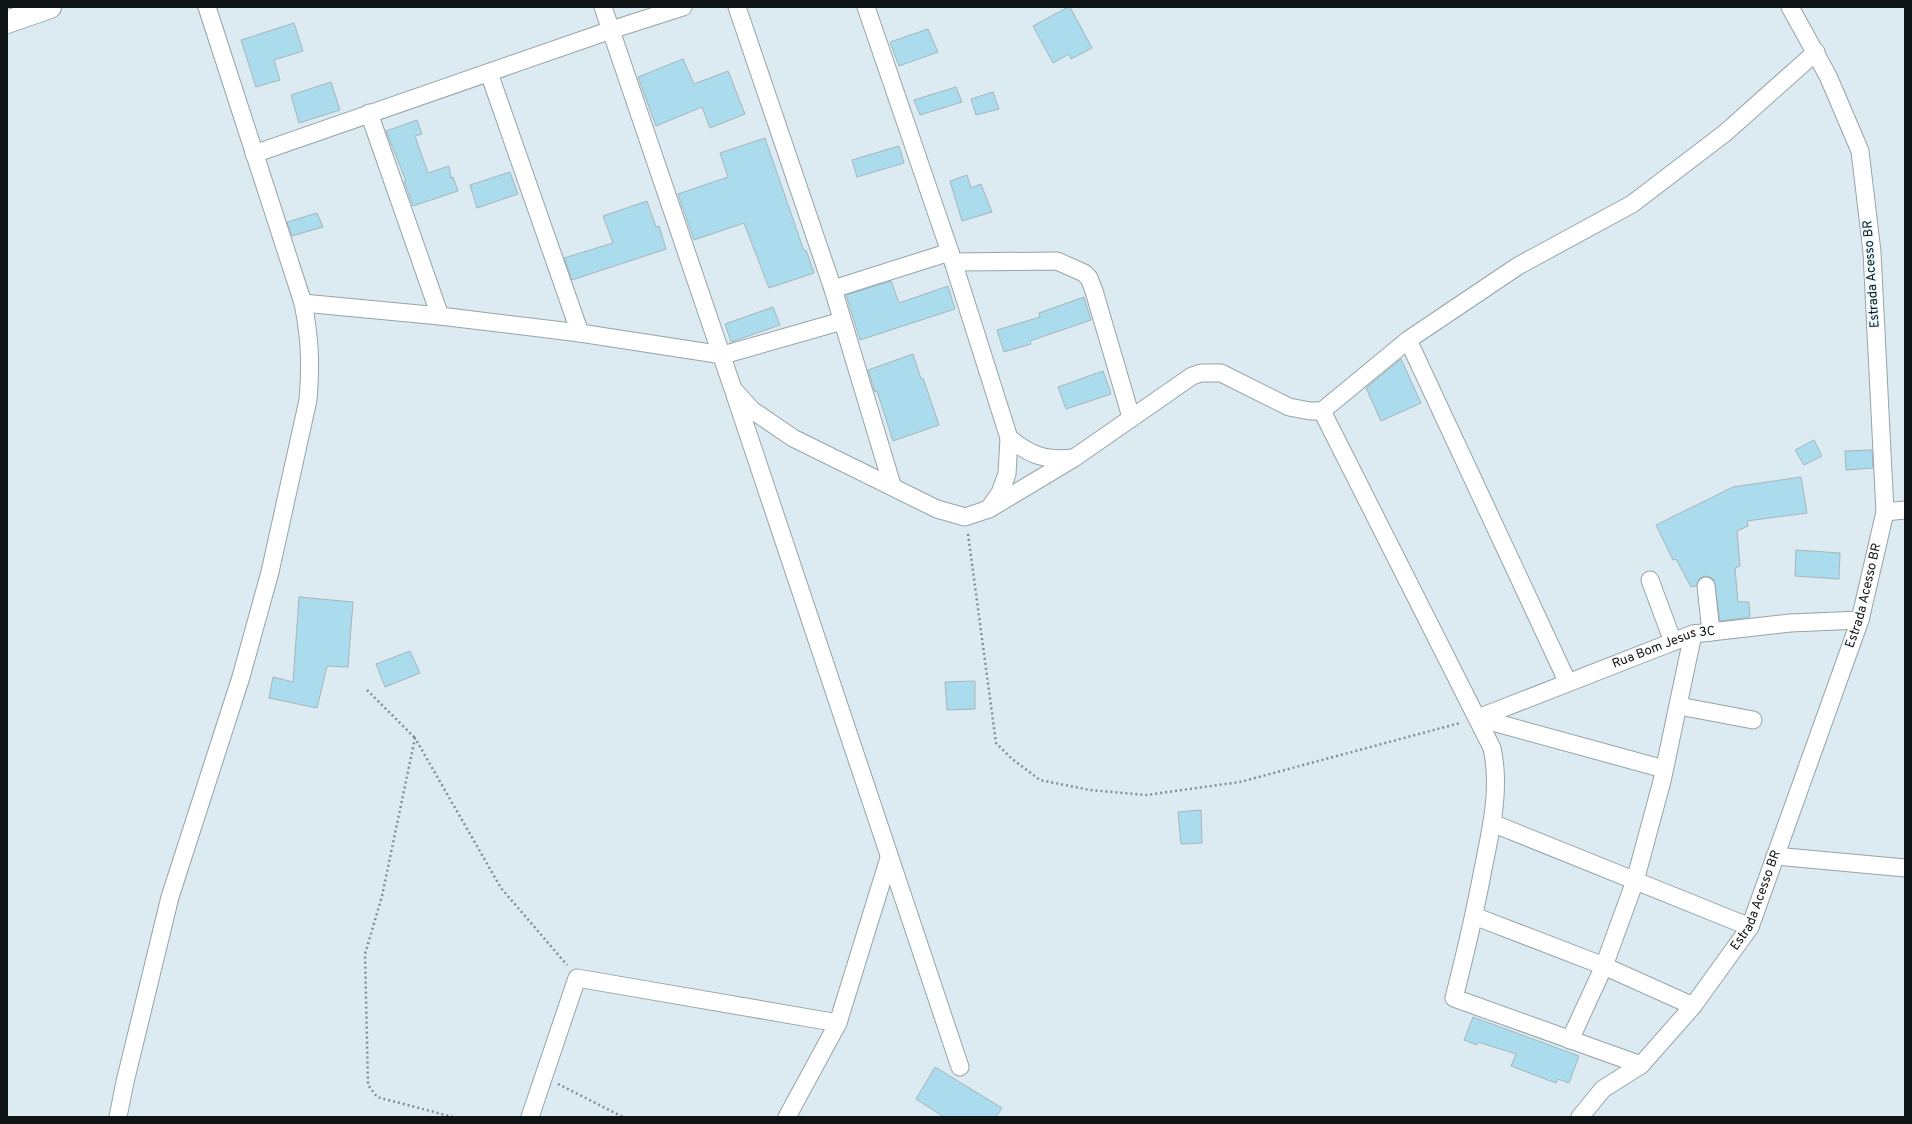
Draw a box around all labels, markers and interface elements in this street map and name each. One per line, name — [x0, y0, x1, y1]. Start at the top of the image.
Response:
street label: Estrada Acesso BR — [1860, 220, 1884, 328]
street label: Estrada Acesso BR — [1843, 541, 1886, 650]
street label: Rua Bom Jesus 3C — [1610, 624, 1716, 673]
street label: Estrada Acesso BR — [1728, 848, 1785, 954]

